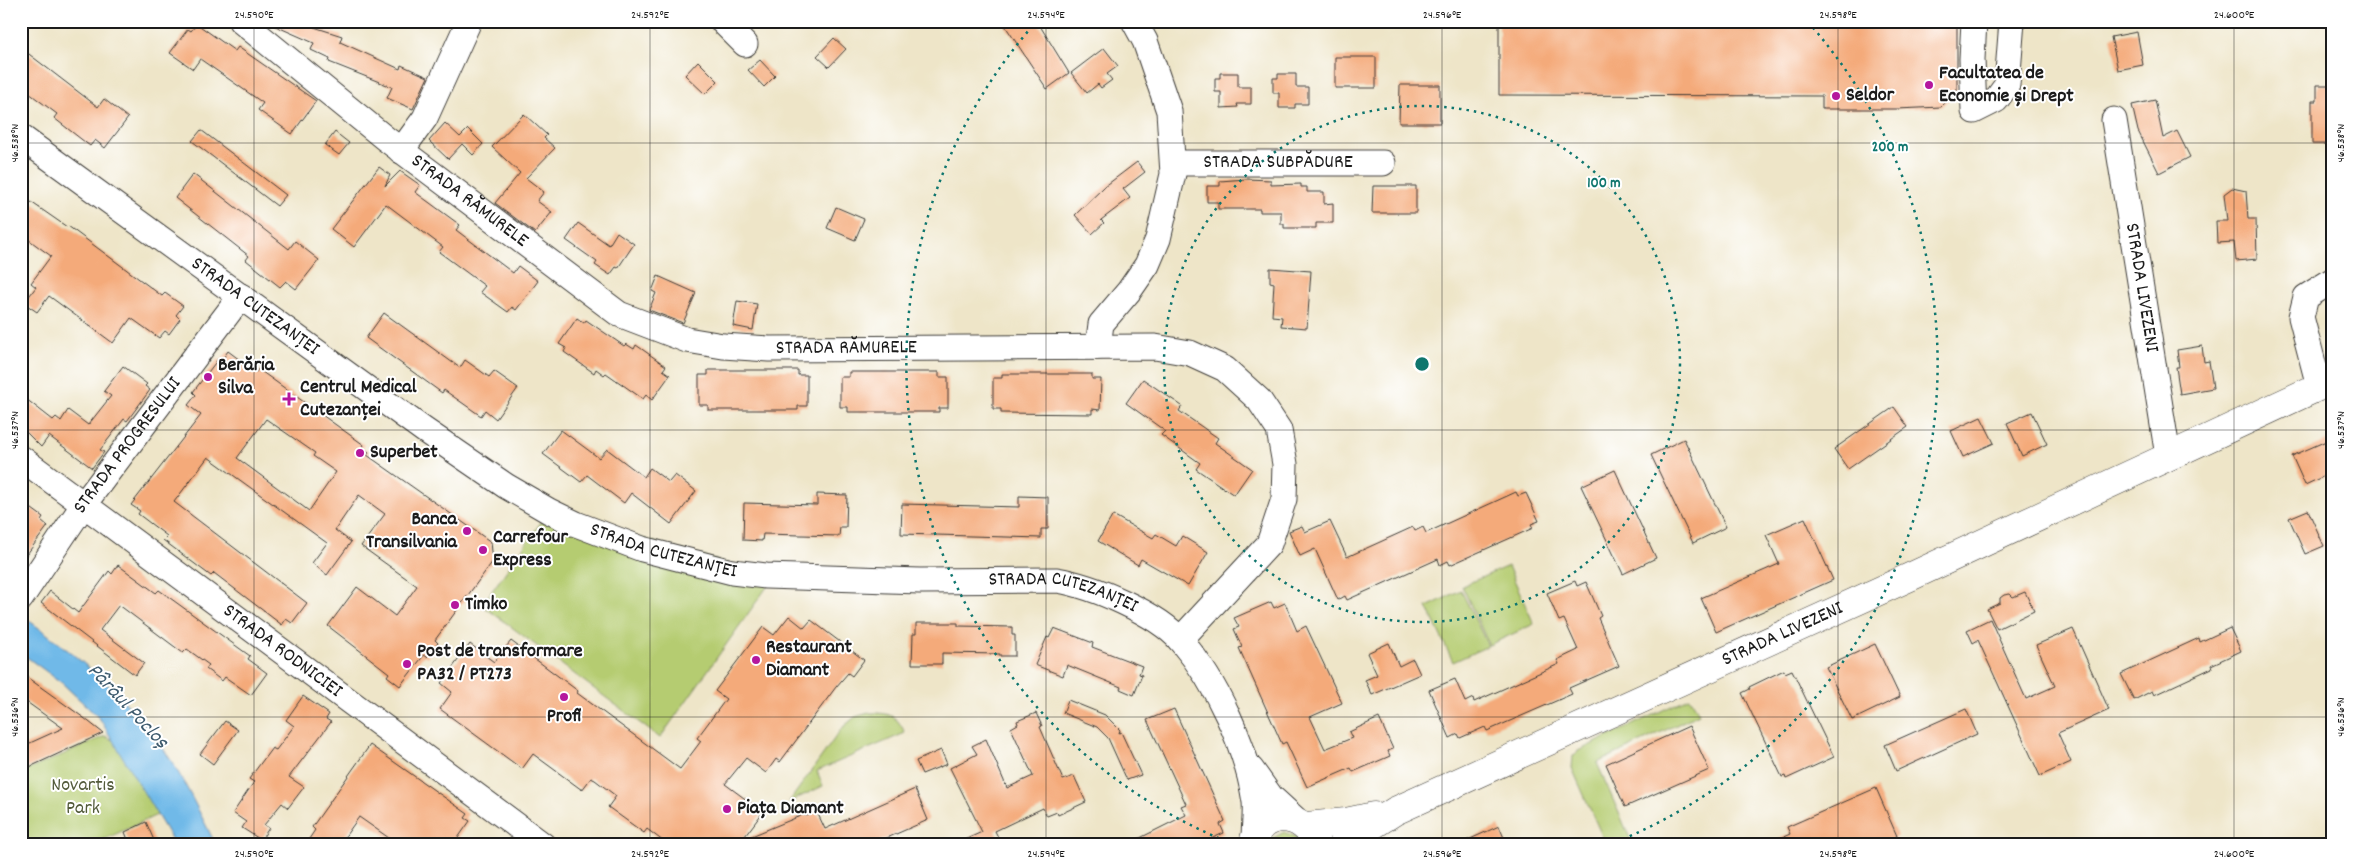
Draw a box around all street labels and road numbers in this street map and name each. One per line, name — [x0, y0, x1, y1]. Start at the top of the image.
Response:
street label: STRADA RĂMURELE — [404, 148, 534, 255]
street label: STRADA SUBPĂDURE — [1203, 149, 1353, 177]
street label: STRADA LIVEZENI — [2117, 221, 2165, 354]
street label: STRADA CUTEZANȚEI — [185, 251, 325, 363]
street label: STRADA RĂMURELE — [776, 334, 917, 363]
street label: STRADA PROGRESULUI — [67, 372, 189, 520]
street label: STRADA CUTEZANȚEI — [585, 516, 738, 586]
street label: STRADA CUTEZANȚEI — [988, 566, 1143, 621]
street label: STRADA LIVEZENI — [1718, 595, 1848, 674]
street label: STRADA RODNICIEI — [217, 598, 348, 705]

